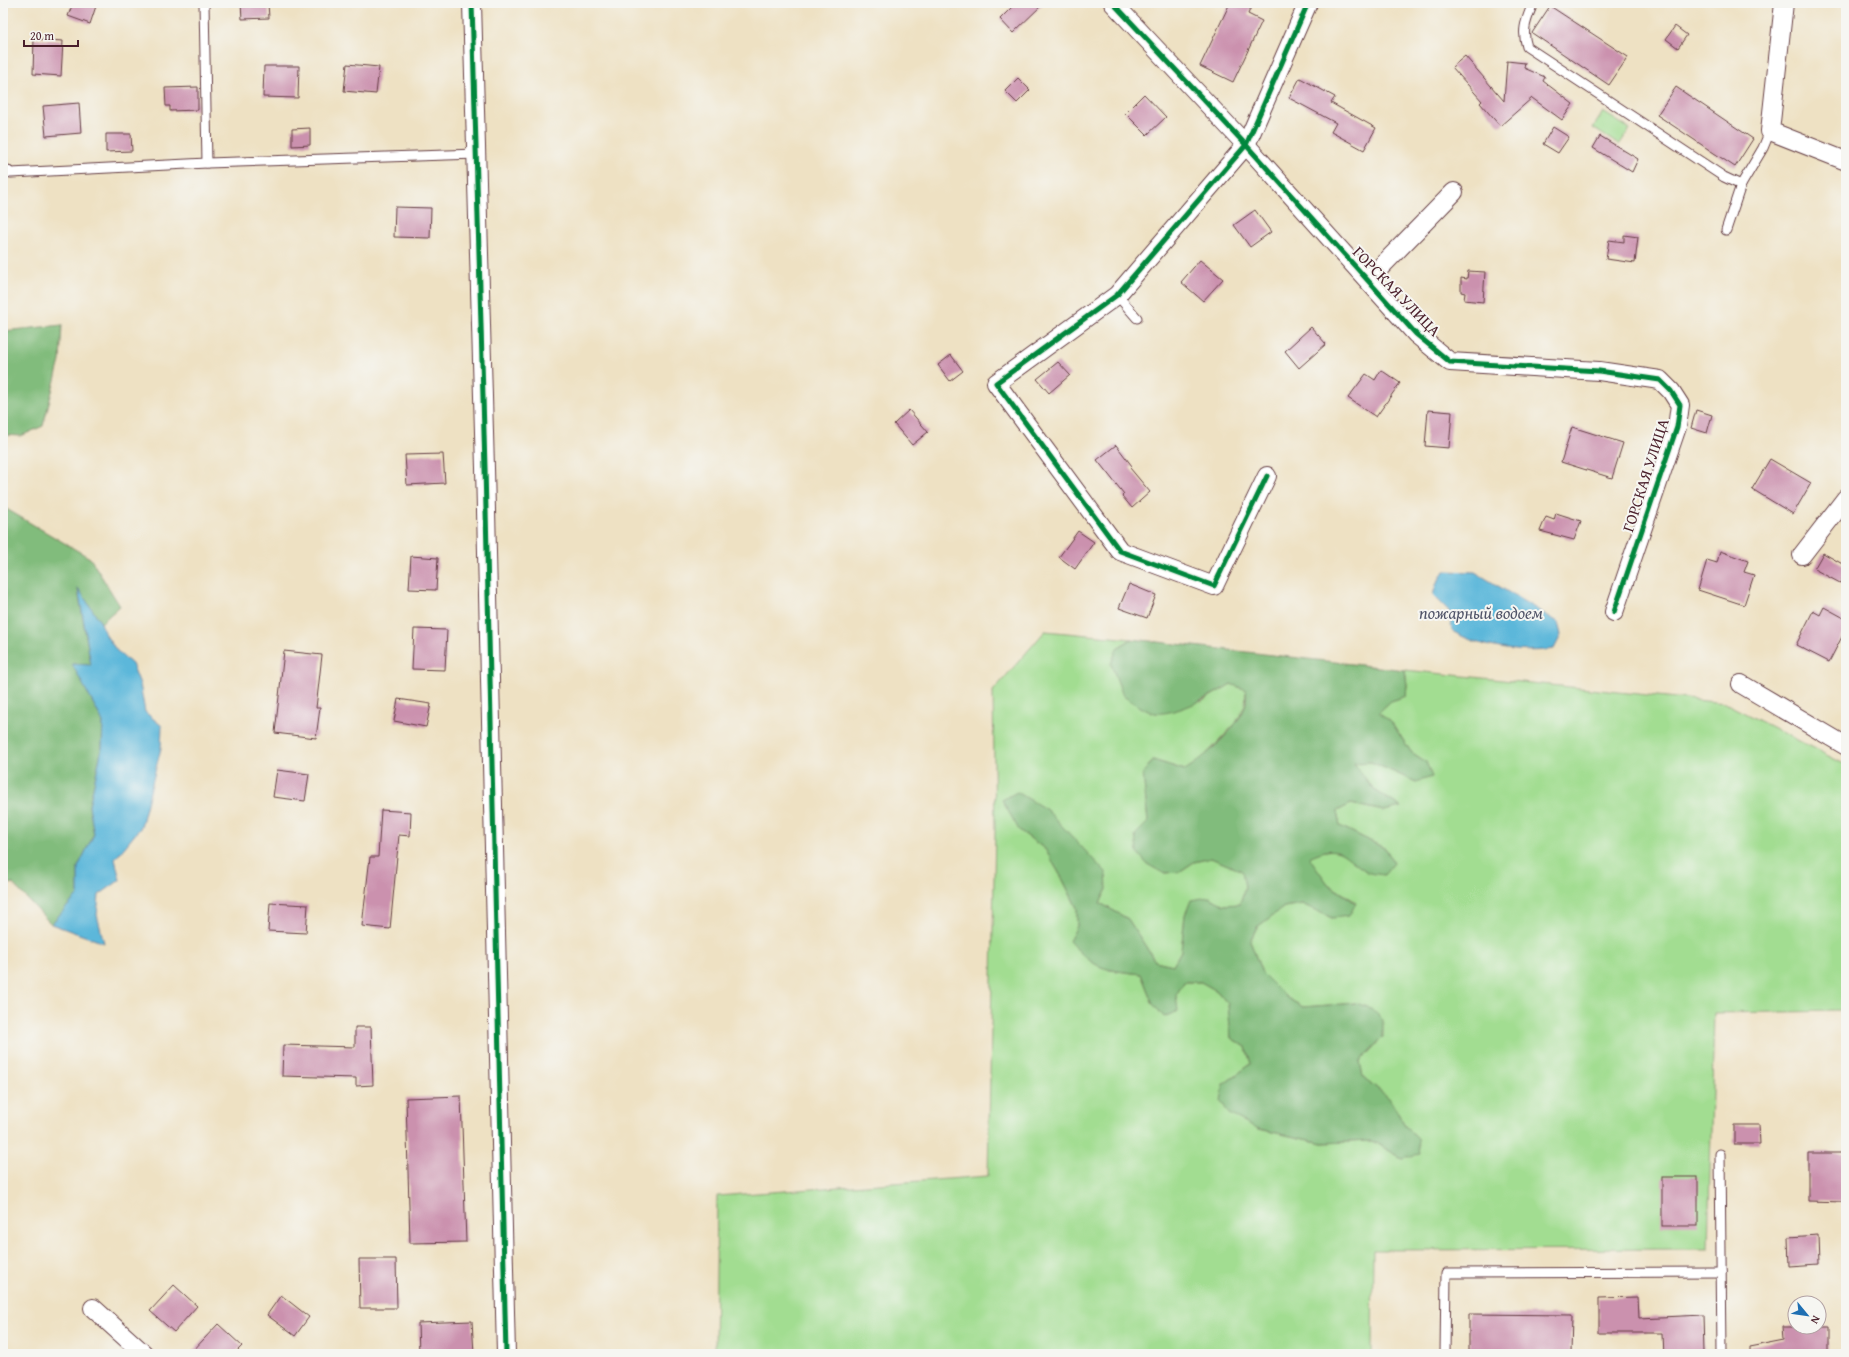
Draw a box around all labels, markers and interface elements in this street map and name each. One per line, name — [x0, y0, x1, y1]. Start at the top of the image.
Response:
scale bar — [24, 22, 78, 48]
text: 20 m — [30, 27, 54, 44]
street label: ГОРСКАЯ УЛИЦА — [1347, 240, 1447, 342]
street label: ГОРСКАЯ УЛИЦА — [1615, 415, 1675, 535]
water label: пожарный водоем — [1419, 600, 1543, 625]
north arrow — [1787, 1295, 1827, 1335]
text: N — [1807, 1313, 1825, 1328]

